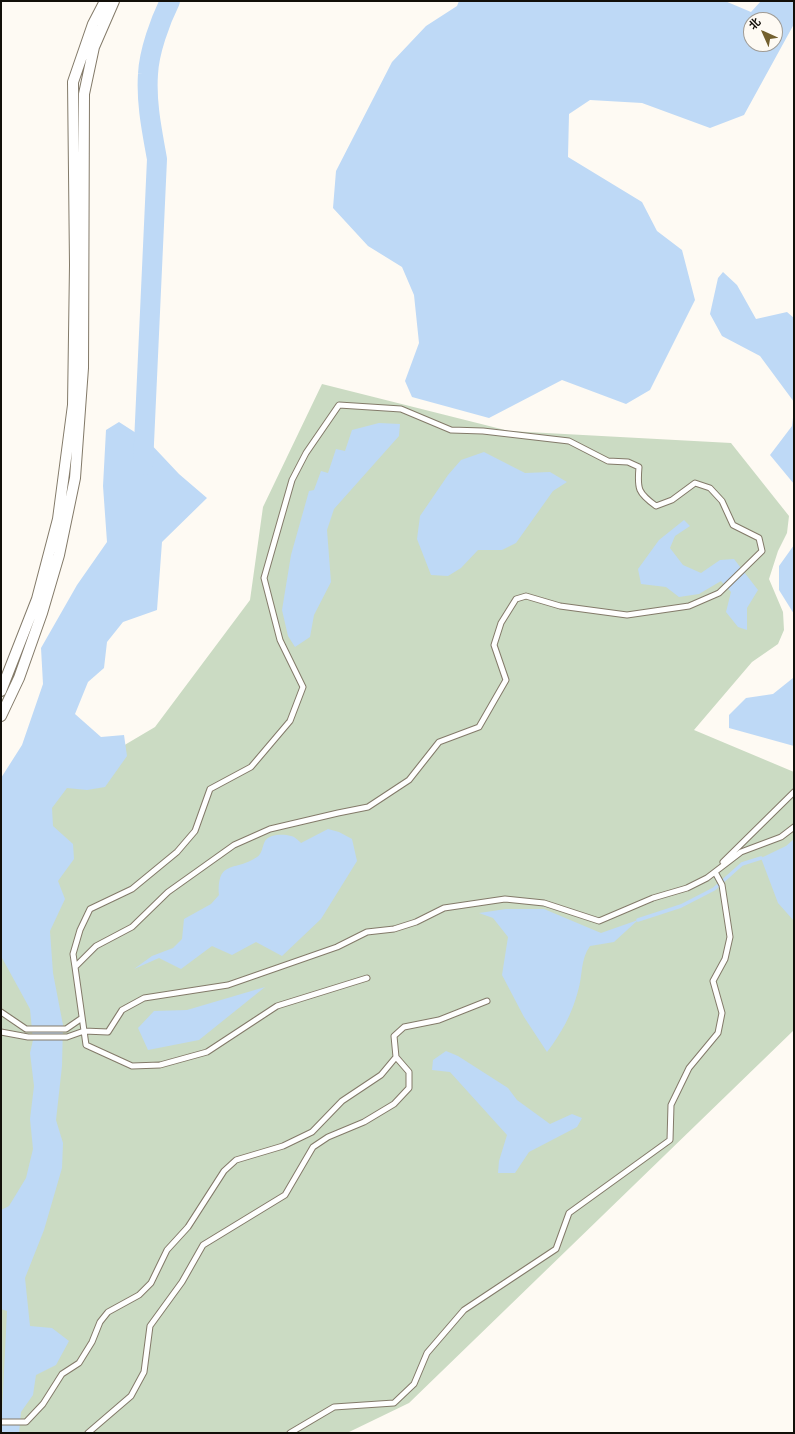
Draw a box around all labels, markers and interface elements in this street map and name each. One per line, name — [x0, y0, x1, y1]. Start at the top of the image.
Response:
north arrow — [743, 12, 783, 52]
text: 北 — [746, 15, 763, 32]

